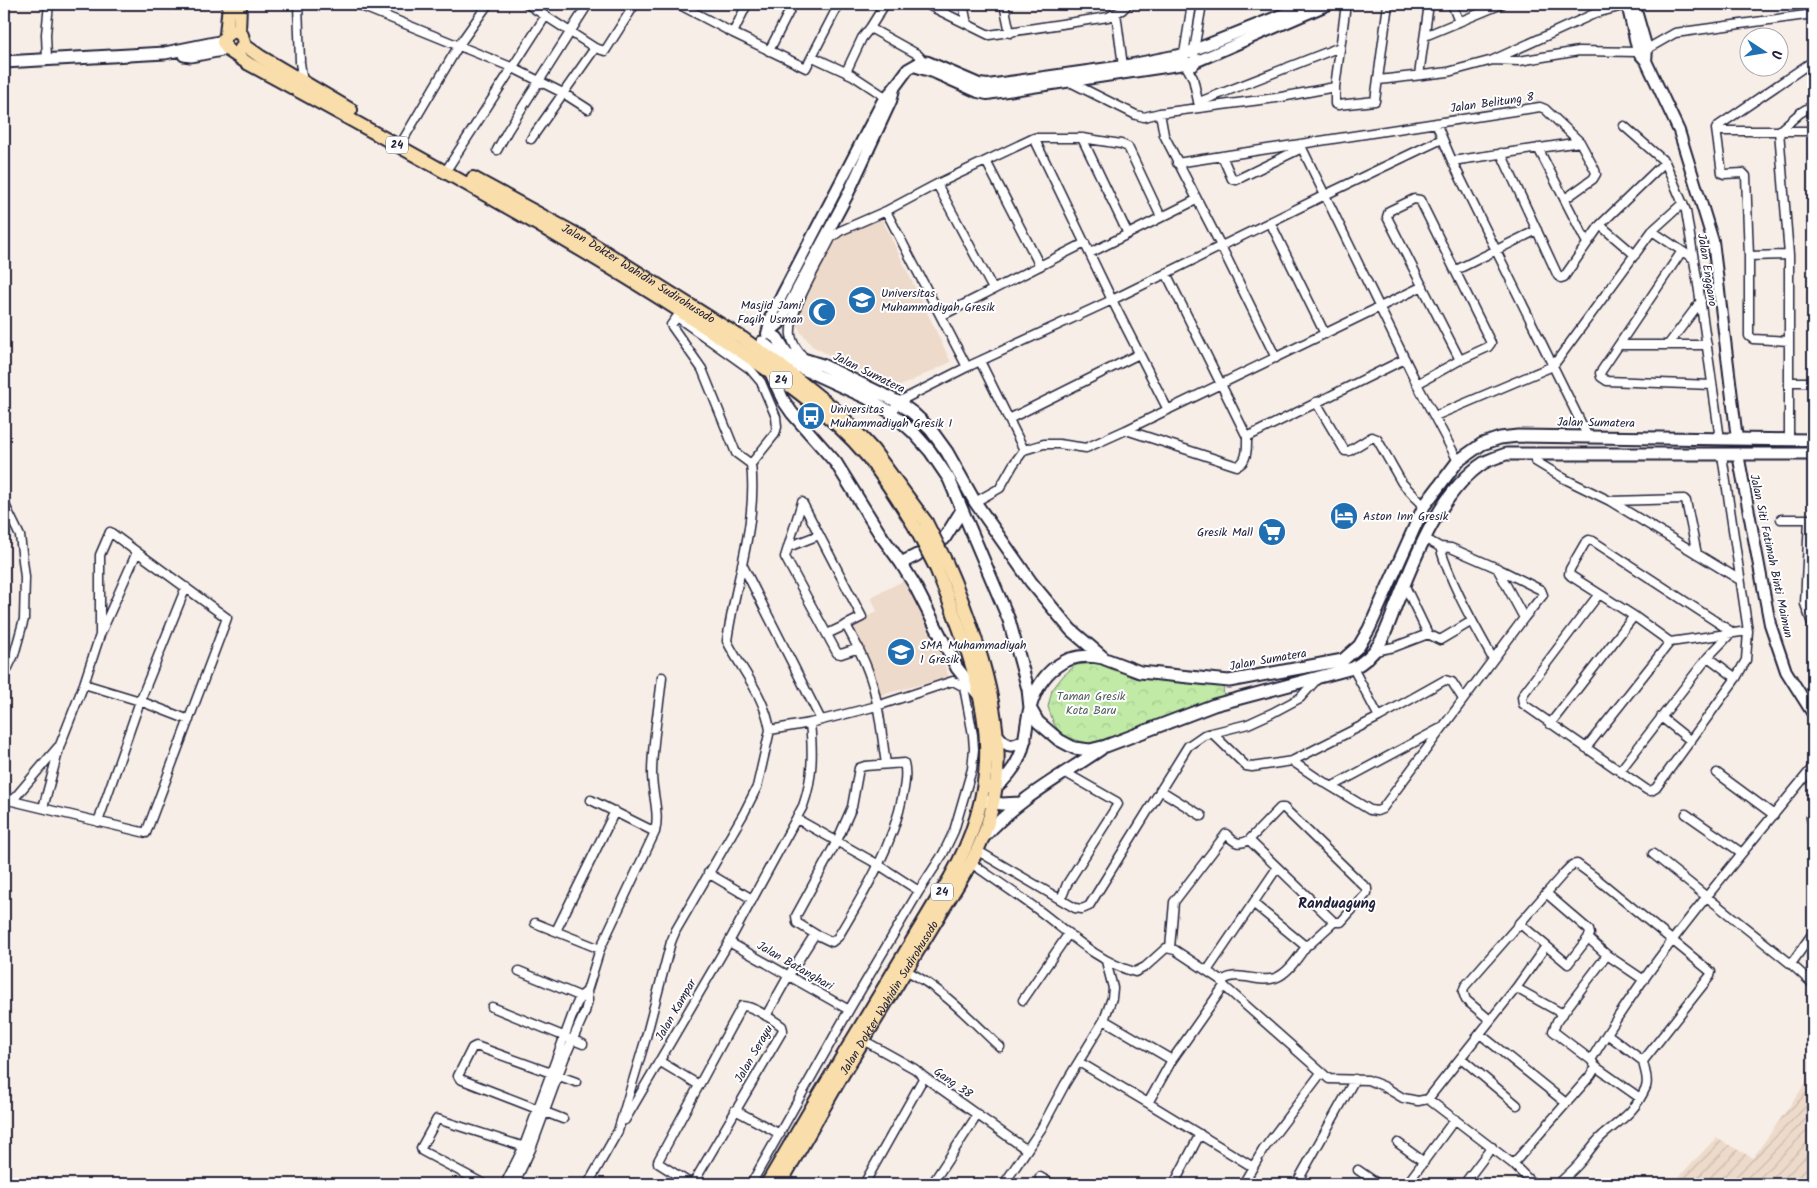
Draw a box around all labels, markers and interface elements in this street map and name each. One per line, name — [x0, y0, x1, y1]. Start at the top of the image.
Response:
north arrow — [1740, 28, 1790, 78]
text: U — [1764, 48, 1787, 62]
street label: Jalan Belitung 8 — [1449, 88, 1536, 118]
road number: 24 — [386, 136, 408, 154]
street label: Jalan Dokter Wahidin Sudirohusodo — [558, 219, 719, 328]
street label: Jalan Enggano — [1692, 232, 1722, 308]
place label: Universitas Muhammadiyah Gresik — [881, 284, 995, 317]
school or university icon: Universitas Muhammadiyah Gresik — [847, 285, 877, 315]
place label: Masjid Jami' Faqih Usman — [737, 296, 803, 329]
mosque icon: Masjid Jami' Faqih Usman — [807, 297, 837, 327]
street label: Jalan Sumatera — [830, 347, 909, 399]
road number: 24 — [770, 372, 792, 388]
place label: Universitas Muhammadiyah Gresik I — [830, 400, 952, 433]
bus stop icon: Universitas Muhammadiyah Gresik I — [796, 401, 826, 431]
street label: Jalan Sumatera — [1557, 413, 1636, 433]
street label: Jalan Siti Fatimah Binti Maimun — [1744, 472, 1798, 640]
hotel icon: Aston Inn Gresik — [1329, 501, 1359, 531]
place label: Aston Inn Gresik — [1363, 507, 1449, 526]
supermarket icon: Gresik Mall — [1257, 517, 1287, 547]
place label: Gresik Mall — [1197, 523, 1253, 542]
place label: SMA Muhammadiyah 1 Gresik — [920, 636, 1027, 669]
school or university icon: SMA Muhammadiyah 1 Gresik — [886, 637, 916, 667]
street label: Jalan Sumatera — [1228, 644, 1308, 676]
park label: Taman Gresik Kota Baru — [1057, 687, 1126, 720]
road number: 24 — [931, 884, 953, 900]
district label: Randuagung — [1298, 892, 1376, 916]
street label: Jalan Dokter Wahidin Sudirohusodo — [835, 917, 943, 1079]
street label: Jalan Batanghari — [753, 936, 838, 996]
street label: Jalan Kampar — [651, 975, 702, 1044]
street label: Jalan Serayu — [730, 1021, 778, 1086]
street label: Gang 38 — [930, 1063, 977, 1104]

